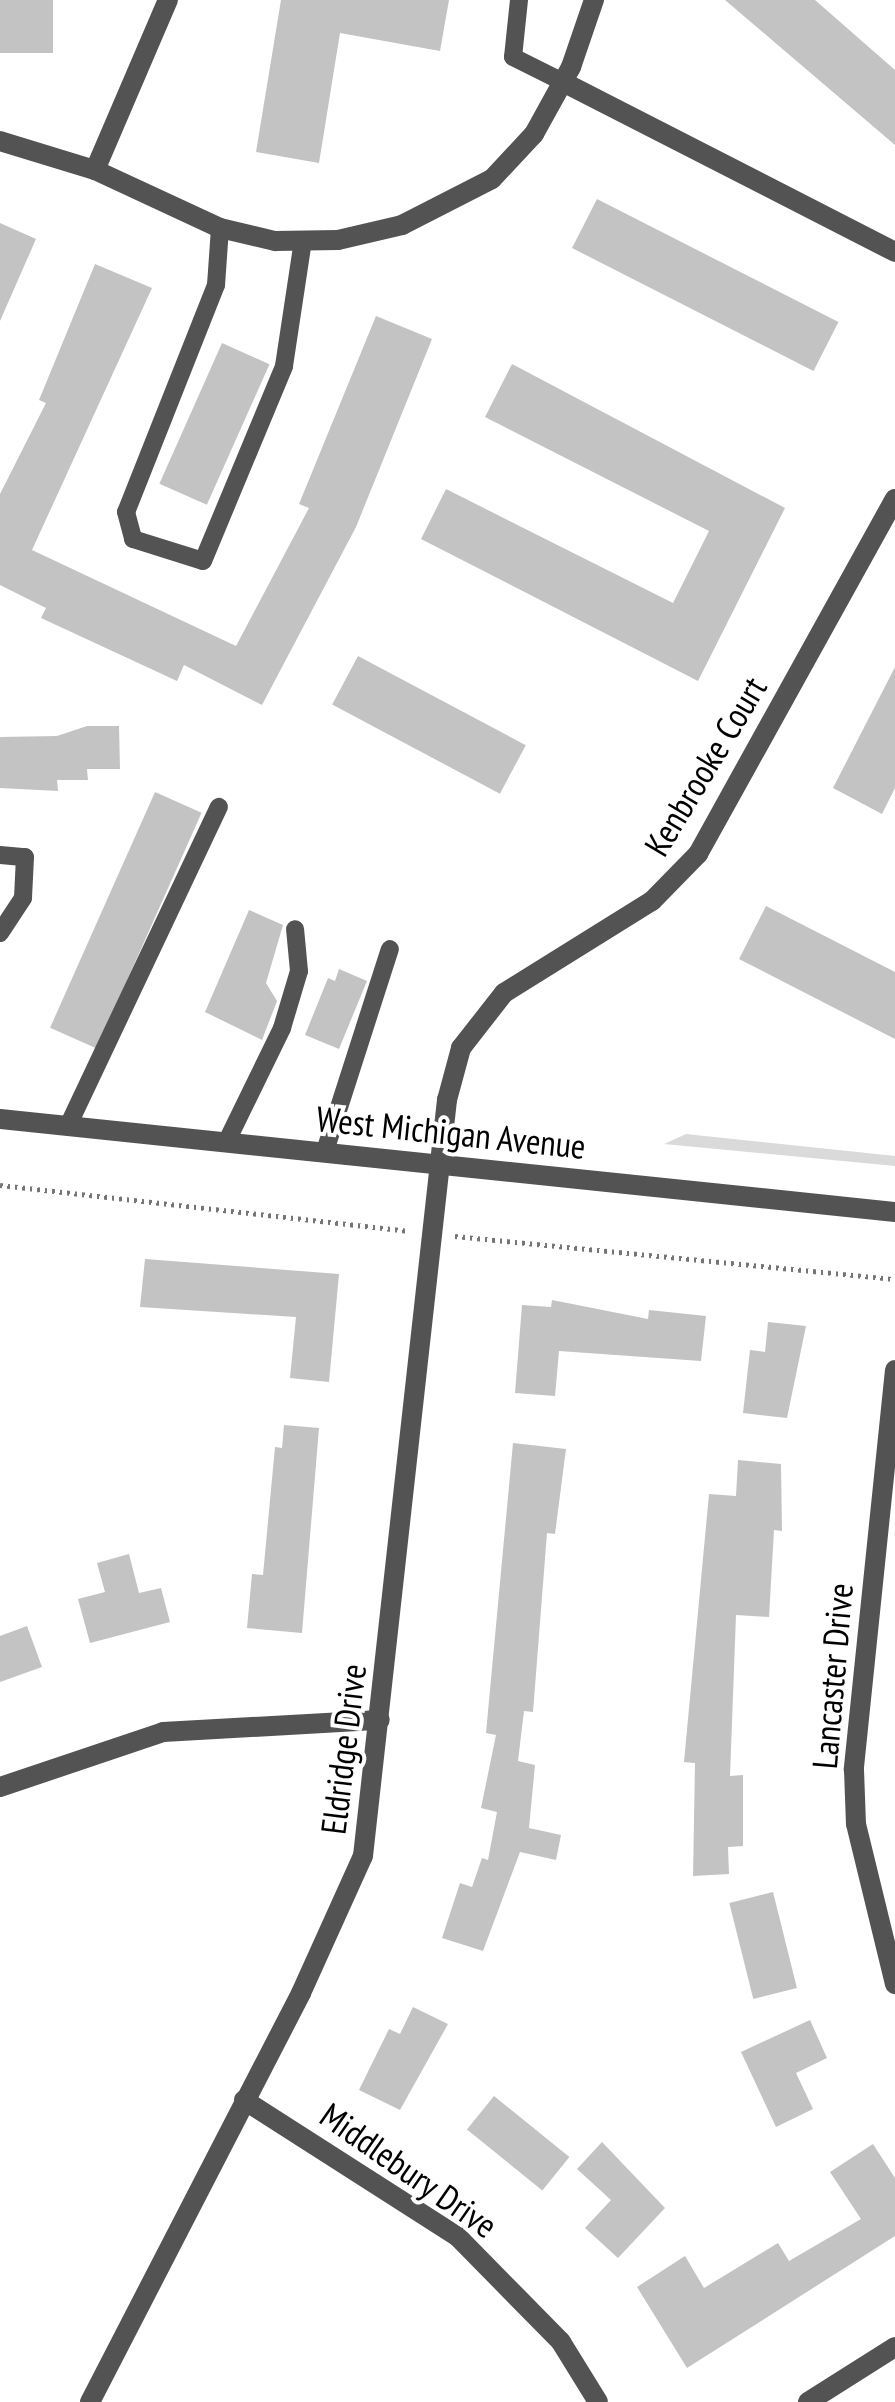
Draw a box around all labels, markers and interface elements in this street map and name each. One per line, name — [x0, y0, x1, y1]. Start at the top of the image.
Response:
street label: Kenbrooke Court — [635, 669, 775, 863]
street label: West Michigan Avenue — [314, 1097, 588, 1167]
street label: Lancaster Drive — [803, 1581, 861, 1771]
street label: Eldridge Drive — [312, 1661, 374, 1837]
street label: Middlebury Drive — [312, 2093, 506, 2247]

